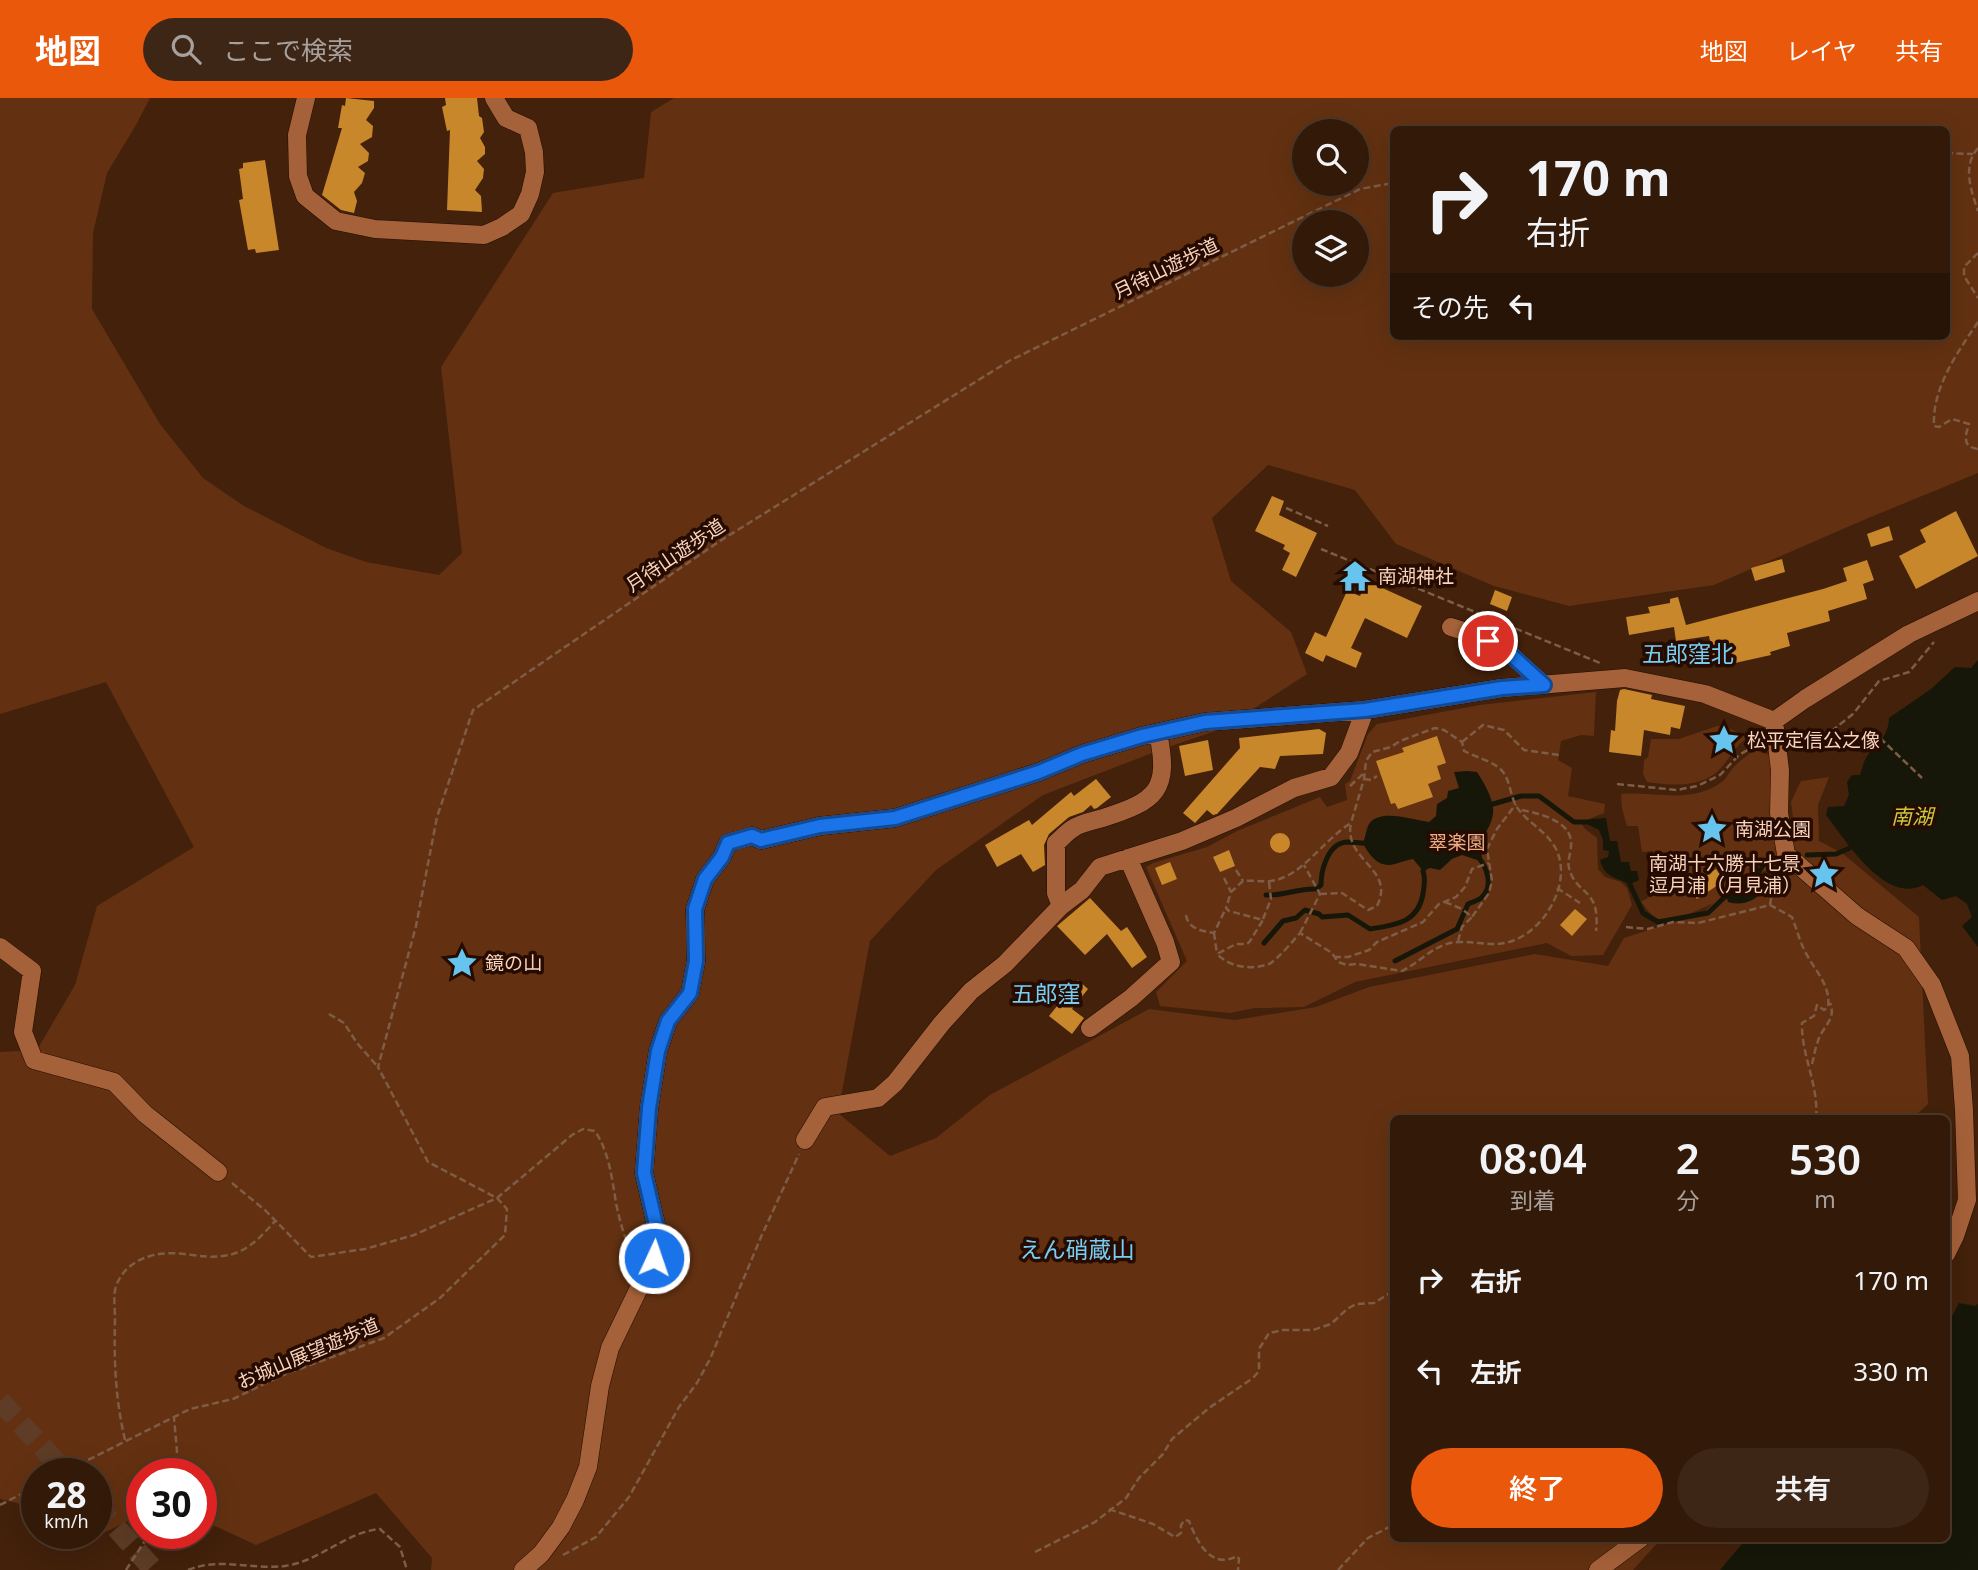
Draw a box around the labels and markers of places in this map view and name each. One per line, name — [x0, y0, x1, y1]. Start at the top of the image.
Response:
temple icon: 南湖神社 — [1338, 559, 1372, 593]
place label: 南湖神社 — [1378, 563, 1454, 589]
pin — [1458, 611, 1518, 671]
place icon: 松平定信公之像 — [1707, 723, 1741, 757]
place label: 松平定信公之像 — [1747, 727, 1880, 753]
place icon: 南湖公園 — [1695, 812, 1729, 846]
place label: 南湖公園 — [1735, 816, 1811, 842]
place label: 南湖十六勝十七景 逗月浦（月見浦） — [1649, 850, 1801, 898]
place icon: 南湖十六勝十七景 逗月浦（月見浦） — [1807, 857, 1841, 891]
place icon: 鏡の山 — [445, 946, 479, 980]
place label: 鏡の山 — [485, 950, 542, 976]

